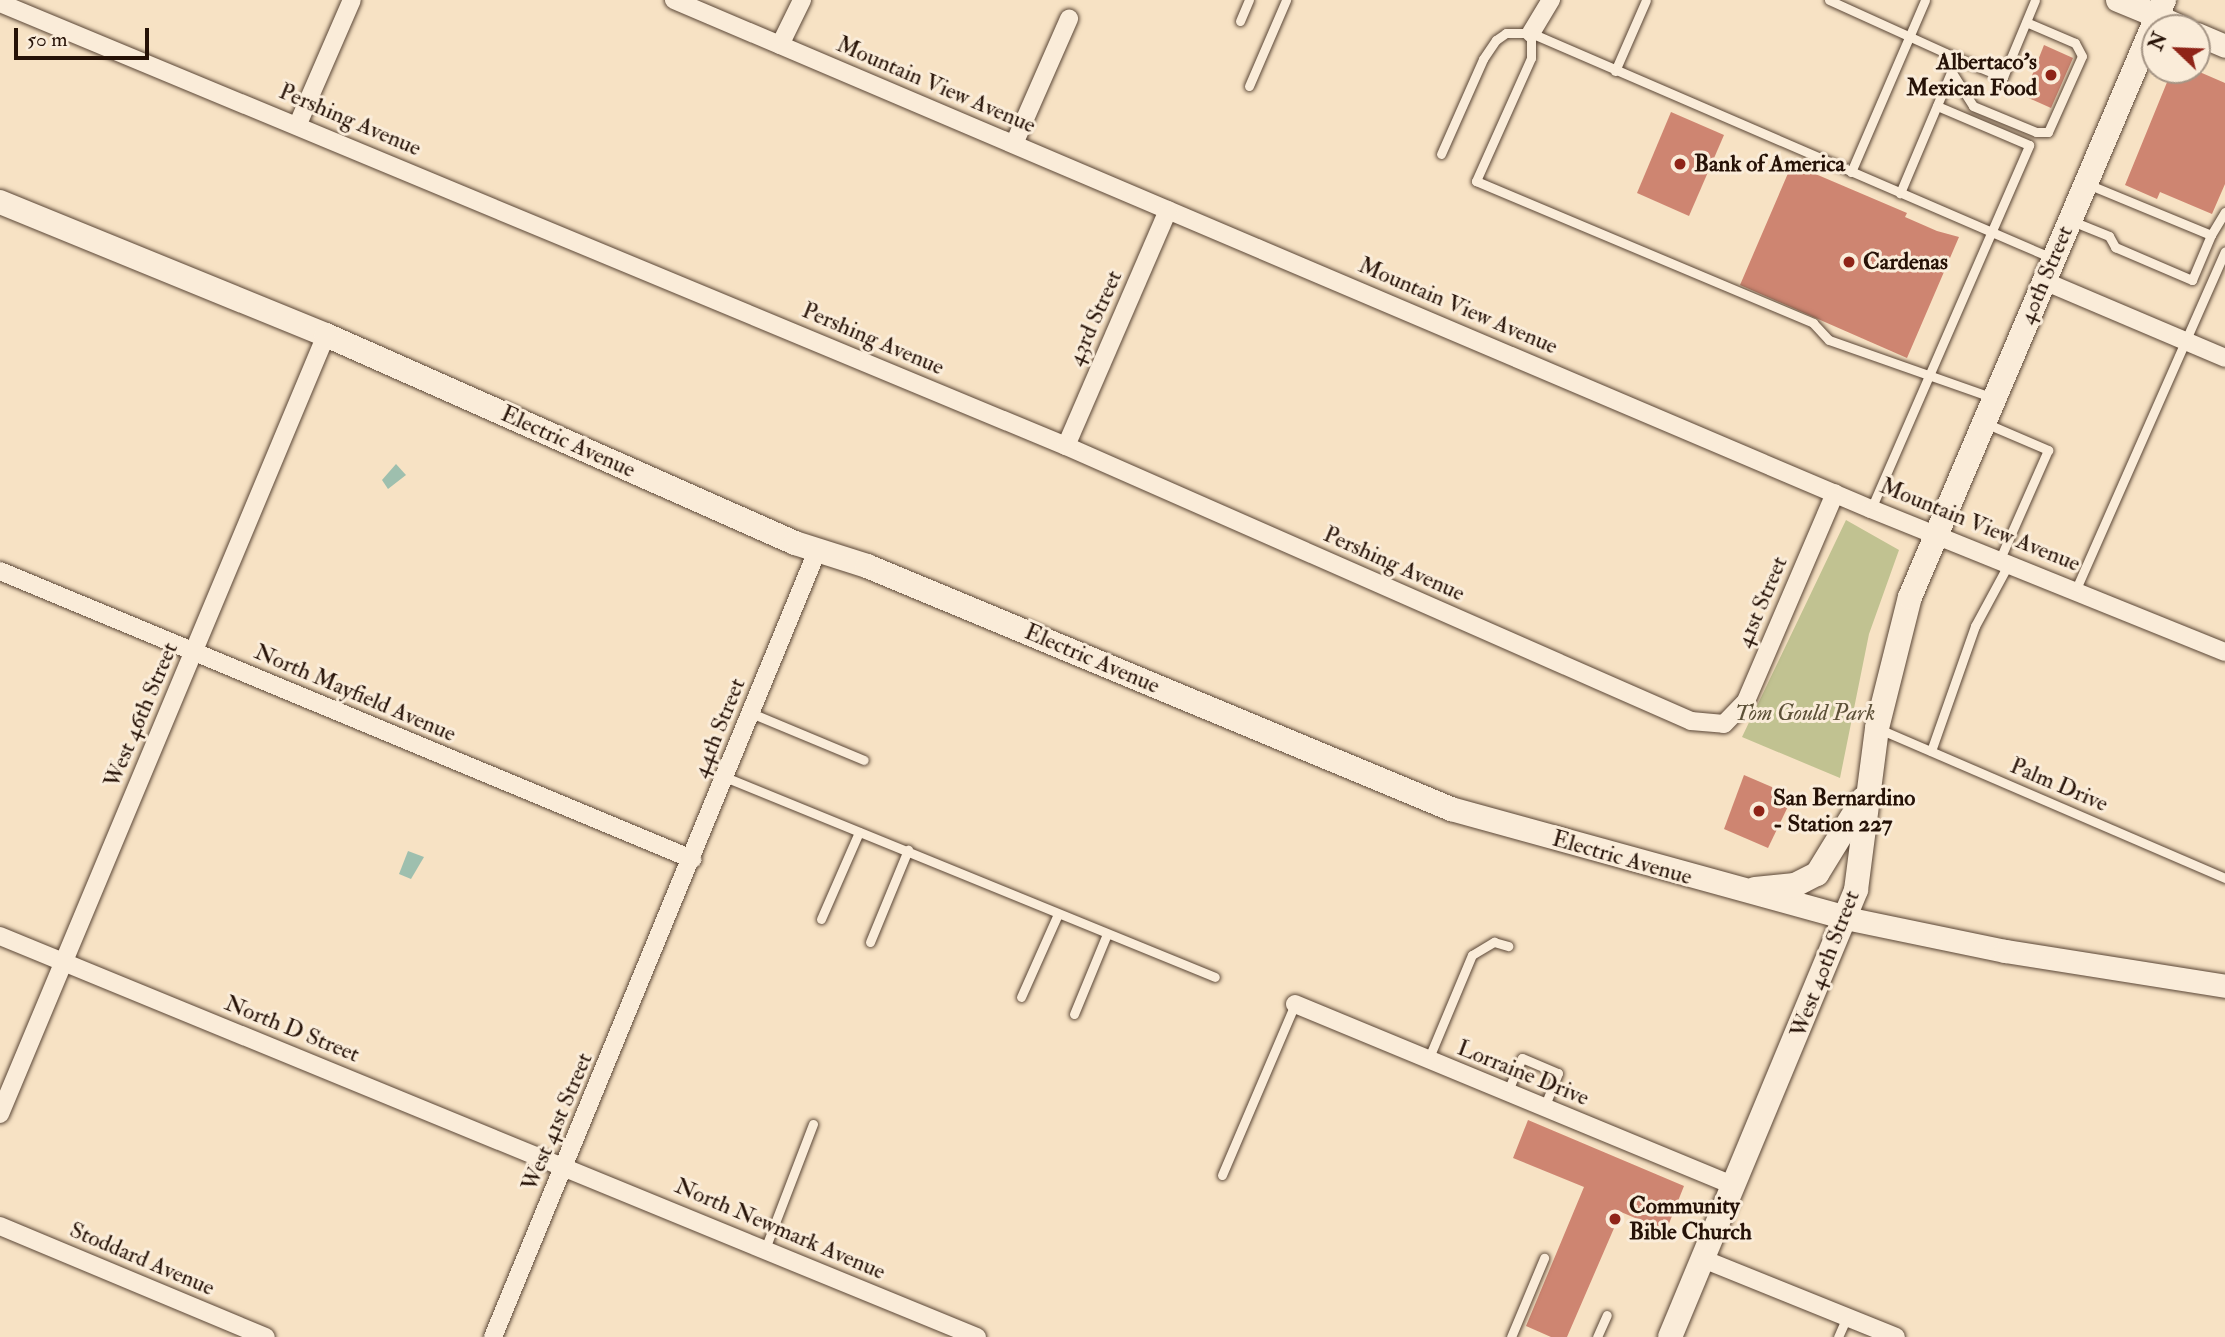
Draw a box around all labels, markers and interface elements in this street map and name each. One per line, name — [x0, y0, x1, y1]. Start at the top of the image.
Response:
scale bar — [18, 14, 152, 58]
north arrow — [2141, 14, 2211, 84]
text: 50 m — [27, 26, 68, 53]
text: N — [2144, 29, 2173, 54]
street label: Mountain View Avenue — [832, 31, 1040, 139]
place label: Albertaco’s Mexican Food — [1907, 48, 2037, 102]
marker: Albertaco’s Mexican Food — [2043, 67, 2059, 83]
street label: Pershing Avenue — [275, 78, 425, 162]
place label: Bank of America — [1694, 150, 1845, 178]
marker: Bank of America — [1672, 156, 1688, 172]
street label: 40th Street — [2013, 222, 2079, 328]
place label: Cardenas — [1863, 248, 1948, 276]
street label: Mountain View Avenue — [1354, 252, 1562, 360]
marker: Cardenas — [1841, 254, 1857, 270]
street label: 43rd Street — [1062, 266, 1128, 370]
street label: Pershing Avenue — [798, 297, 948, 381]
street label: Electric Avenue — [497, 400, 639, 484]
street label: Mountain View Avenue — [1876, 472, 2084, 578]
street label: Pershing Avenue — [1319, 521, 1469, 607]
street label: 41st Street — [1730, 552, 1794, 652]
street label: Electric Avenue — [1020, 618, 1164, 700]
street label: West 46th Street — [98, 638, 184, 792]
street label: North Mayfield Avenue — [250, 638, 460, 748]
street label: 44th Street — [687, 674, 751, 782]
park label: Tom Gould Park — [1735, 699, 1875, 727]
street label: Palm Drive — [2006, 752, 2112, 818]
place label: San Bernardino - Station 227 — [1773, 784, 1915, 838]
marker: San Bernardino - Station 227 — [1751, 803, 1767, 819]
street label: Electric Avenue — [1549, 825, 1695, 891]
street label: West 40th Street — [1784, 887, 1866, 1041]
street label: North D Street — [221, 989, 363, 1069]
street label: Lorraine Drive — [1453, 1034, 1593, 1112]
street label: West 41st Street — [516, 1049, 598, 1195]
street label: North Newmark Avenue — [671, 1172, 889, 1286]
place label: Community Bible Church — [1629, 1192, 1752, 1246]
marker: Community Bible Church — [1607, 1211, 1623, 1227]
street label: Stoddard Avenue — [65, 1216, 219, 1302]

